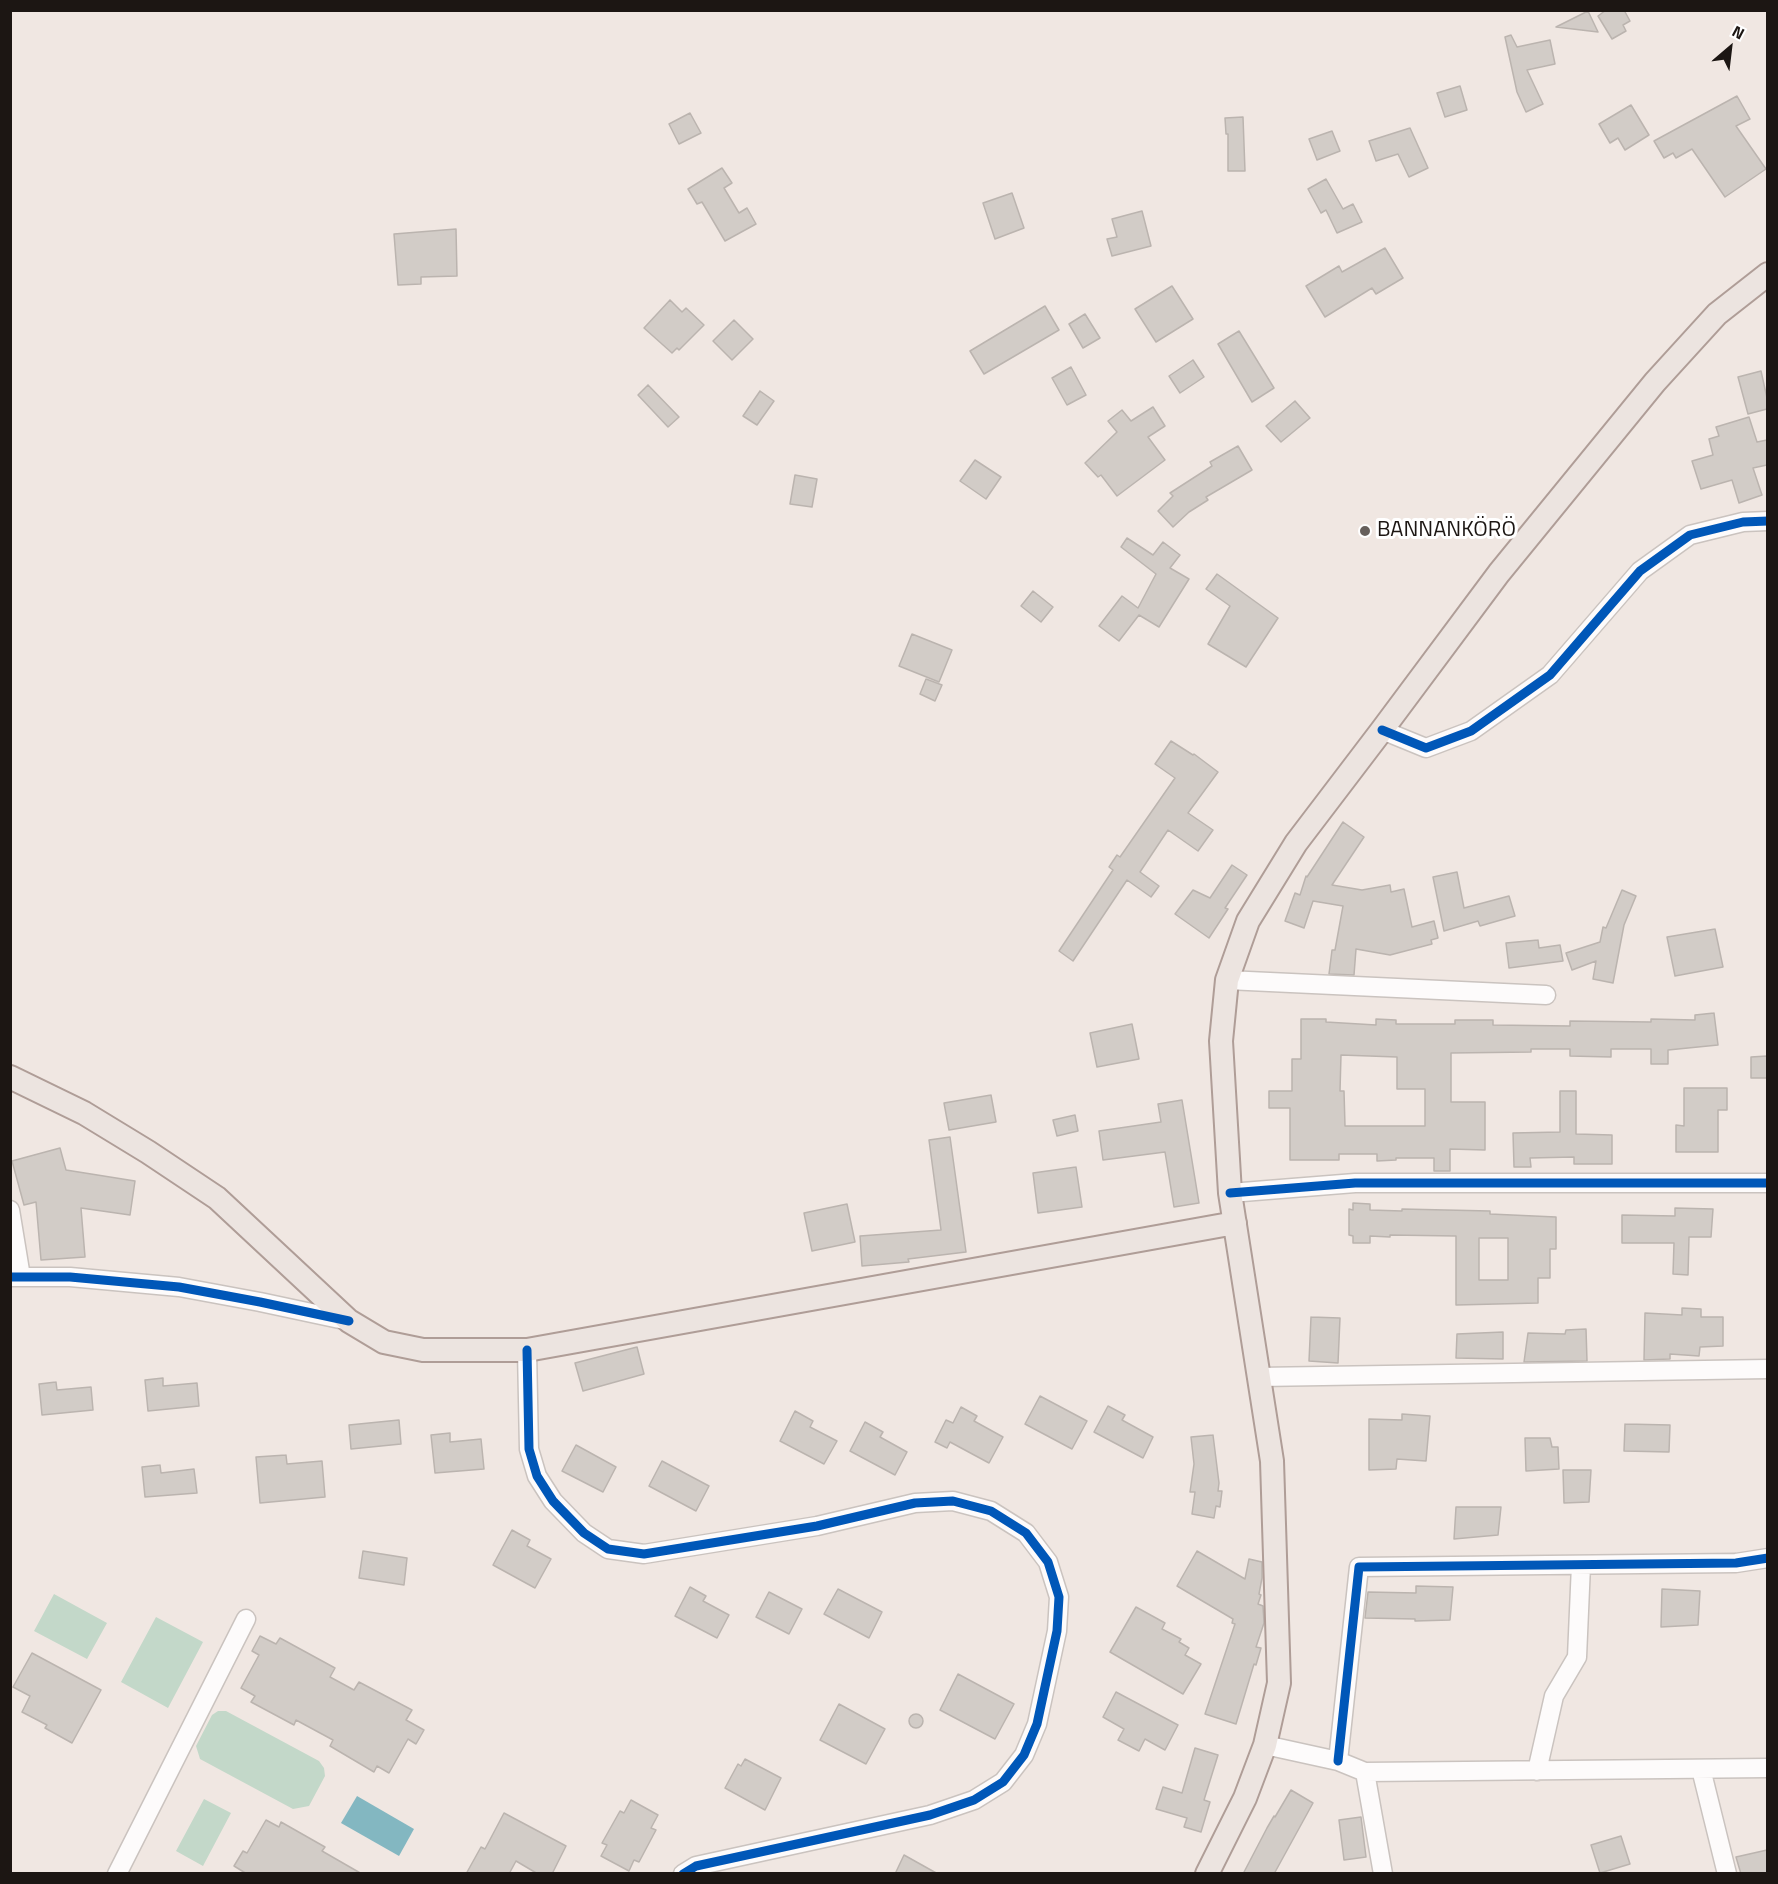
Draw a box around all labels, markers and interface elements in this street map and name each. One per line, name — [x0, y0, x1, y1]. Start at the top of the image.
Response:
north arrow — [1700, 18, 1760, 78]
text: N — [1728, 19, 1749, 45]
place label: BANNANKÖRÖ — [1377, 518, 1516, 544]
marker: BANNANKÖRÖ — [1358, 524, 1372, 538]

